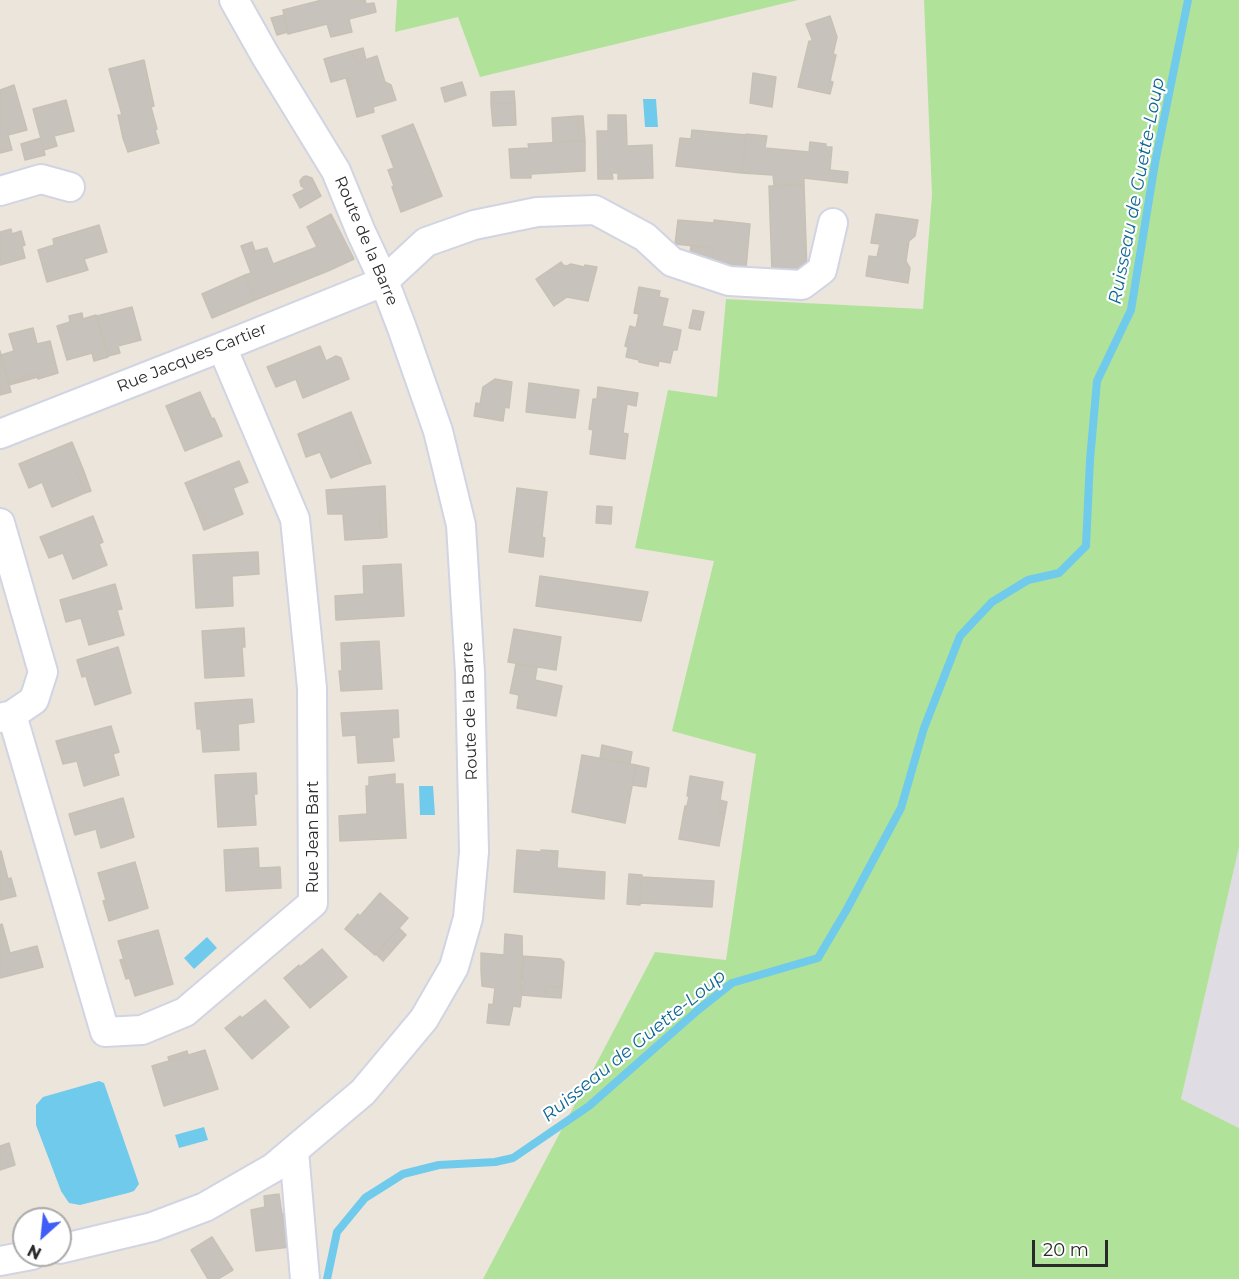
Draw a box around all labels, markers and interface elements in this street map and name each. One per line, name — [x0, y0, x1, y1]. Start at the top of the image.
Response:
water label: Ruisseau de Guette-Loup — [1104, 76, 1170, 306]
street label: Route de la Barre — [330, 173, 402, 309]
street label: Rue Jacques Cartier — [114, 319, 270, 397]
street label: Route de la Barre — [458, 641, 482, 781]
street label: Rue Jean Bart — [303, 781, 323, 893]
water label: Ruisseau de Guette-Loup — [538, 965, 730, 1127]
north arrow — [12, 1207, 72, 1267]
scale bar — [1035, 1228, 1112, 1266]
text: 20 m — [1043, 1239, 1089, 1261]
text: N — [24, 1240, 45, 1263]

